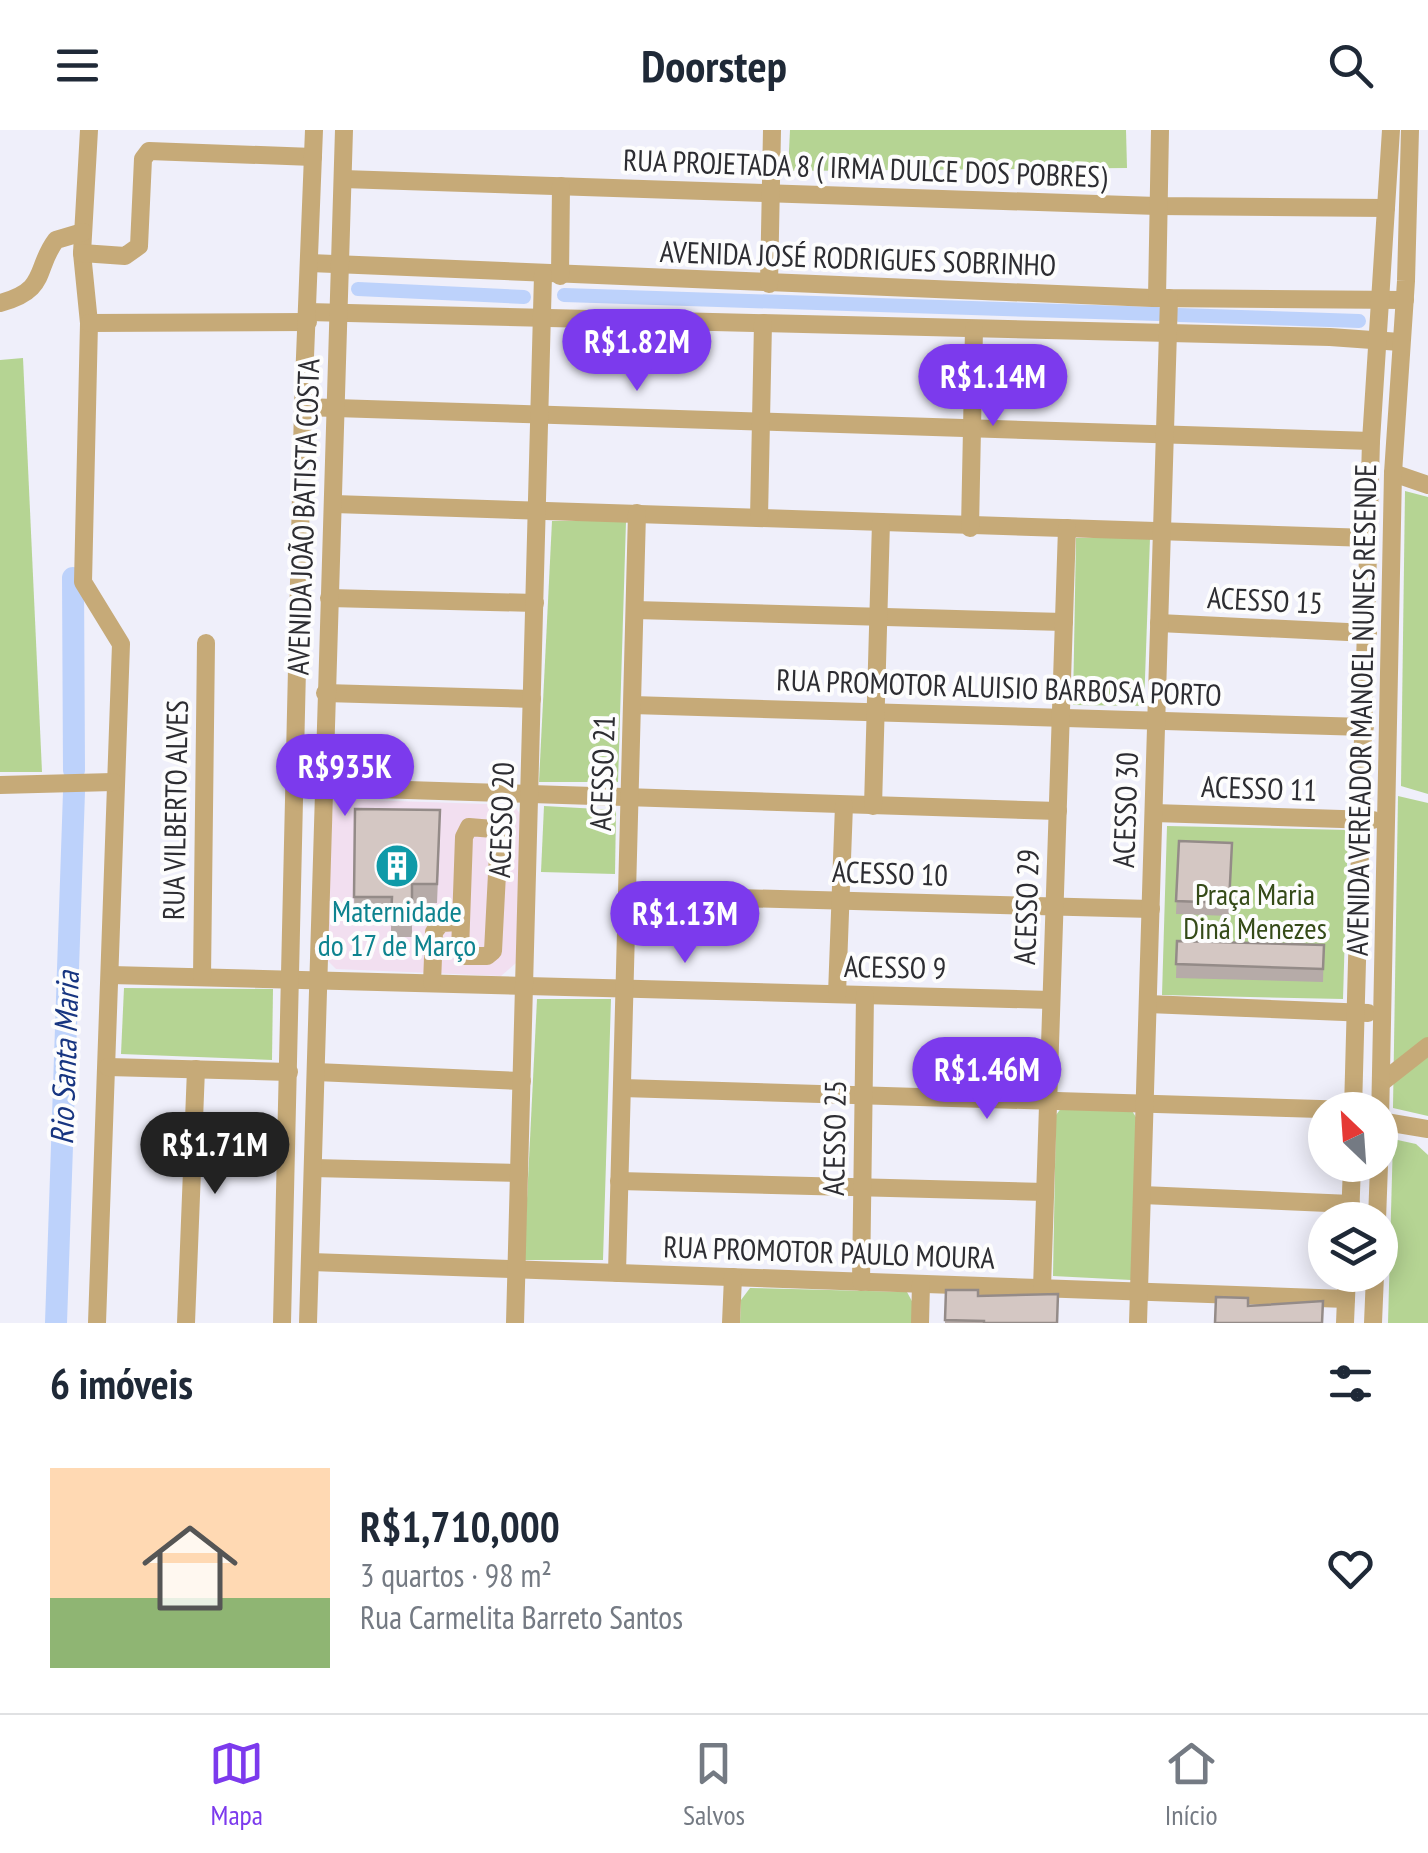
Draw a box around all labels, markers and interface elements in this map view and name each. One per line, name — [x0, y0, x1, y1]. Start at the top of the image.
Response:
text: Doorstep — [641, 36, 787, 94]
icon: menu — [50, 38, 105, 93]
icon: search — [1323, 38, 1378, 93]
street label: RUA PROJETADA 8 ( IRMA DULCE DOS POBRES) — [622, 140, 1108, 195]
street label: AVENIDA JOSÉ RODRIGUES SOBRINHO — [659, 231, 1057, 284]
pin: R$1.82M — [545, 309, 729, 394]
text: R$1.82M — [584, 320, 690, 362]
pin: R$1.14M — [901, 344, 1085, 429]
text: R$1.14M — [940, 355, 1046, 397]
street label: AVENIDA JOÃO BATISTA COSTA — [277, 357, 328, 676]
street label: AVENIDA VEREADOR MANOEL NUNES RESENDE — [1337, 463, 1384, 956]
street label: ACESSO 15 — [1206, 577, 1324, 622]
street label: RUA PROMOTOR ALUISIO BARBOSA PORTO — [776, 659, 1222, 714]
street label: RUA VILBERTO ALVES — [153, 700, 196, 920]
street label: ACESSO 21 — [580, 714, 623, 831]
pin: R$935K — [264, 734, 426, 819]
text: R$935K — [298, 745, 392, 787]
street label: ACESSO 30 — [1103, 751, 1146, 868]
street label: ACESSO 20 — [479, 761, 522, 878]
street label: ACESSO 11 — [1201, 766, 1318, 809]
building icon: Maternidade do 17 de Março — [374, 843, 420, 889]
street label: ACESSO 29 — [1004, 848, 1047, 965]
street label: ACESSO 10 — [832, 851, 949, 894]
park label: Praça Maria Diná Menezes — [1183, 874, 1327, 947]
pin: R$1.13M — [593, 881, 777, 966]
place label: Maternidade do 17 de Março — [318, 891, 476, 964]
text: R$1.13M — [632, 892, 738, 934]
street label: ACESSO 9 — [844, 946, 946, 987]
water label: Rio Santa Maria — [40, 968, 88, 1145]
pin: R$1.46M — [895, 1037, 1079, 1122]
text: R$1.46M — [934, 1048, 1040, 1090]
street label: ACESSO 25 — [813, 1080, 854, 1196]
north arrow — [1308, 1092, 1398, 1182]
map controls — [1308, 1092, 1398, 1292]
pin: R$1.71M — [123, 1112, 307, 1197]
text: R$1.71M — [162, 1123, 268, 1165]
button: layers — [1308, 1202, 1398, 1292]
street label: RUA PROMOTOR PAULO MOURA — [663, 1226, 996, 1277]
text: 6 imóveis — [50, 1356, 193, 1411]
icon: filters — [1323, 1356, 1378, 1411]
text: R$1,710,000 — [360, 1499, 560, 1554]
icon: home — [130, 1508, 250, 1628]
icon: heart — [1323, 1541, 1378, 1596]
text: 3 quartos · 98 m² — [360, 1554, 552, 1596]
text: Rua Carmelita Barreto Santos — [360, 1596, 683, 1638]
tab: Mapa — [209, 1736, 264, 1833]
tab: Salvos — [683, 1736, 745, 1833]
tab: Início — [1164, 1736, 1219, 1833]

